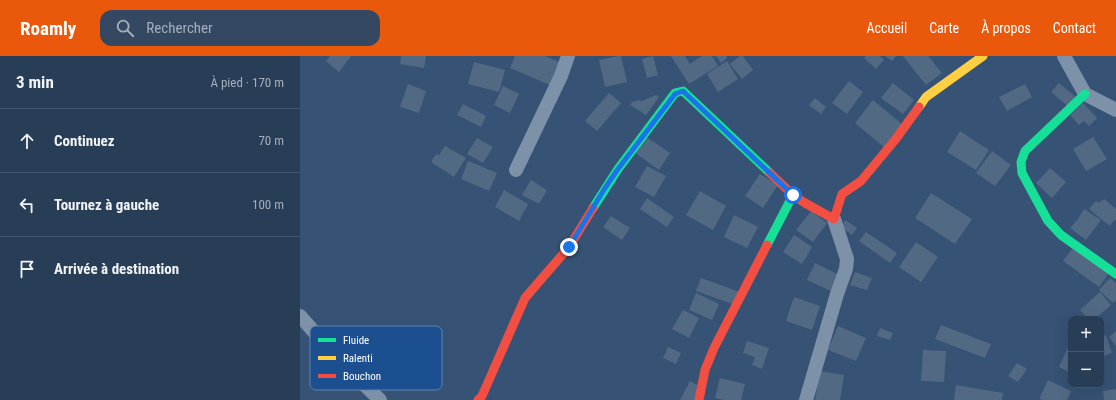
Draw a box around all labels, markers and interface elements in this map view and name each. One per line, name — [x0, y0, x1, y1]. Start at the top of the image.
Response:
search box — [100, 10, 380, 46]
text: Roamly — [20, 17, 76, 40]
icon: search — [114, 17, 136, 39]
text: Rechercher — [146, 19, 213, 37]
text: Accueil — [866, 20, 907, 36]
text: Carte — [929, 20, 959, 36]
text: À propos — [981, 20, 1031, 36]
text: Contact — [1053, 20, 1096, 36]
text: 3 min — [16, 72, 54, 92]
text: À pied · 170 m — [210, 75, 284, 90]
icon: ahead — [16, 130, 38, 152]
text: Continuez — [54, 132, 115, 150]
text: 70 m — [258, 133, 284, 148]
route start — [784, 186, 802, 204]
icon: left — [16, 194, 38, 216]
text: Tournez à gauche — [54, 196, 159, 214]
text: 100 m — [252, 197, 284, 212]
route end — [560, 238, 578, 256]
icon: arrive — [16, 258, 38, 280]
text: Arrivée à destination — [54, 260, 179, 278]
map controls — [1068, 316, 1104, 388]
button: + — [1068, 316, 1104, 352]
legend — [310, 326, 442, 390]
text: Fluide — [343, 334, 369, 347]
text: Ralenti — [343, 352, 373, 365]
button: − — [1068, 352, 1104, 388]
text: Bouchon — [343, 370, 381, 383]

